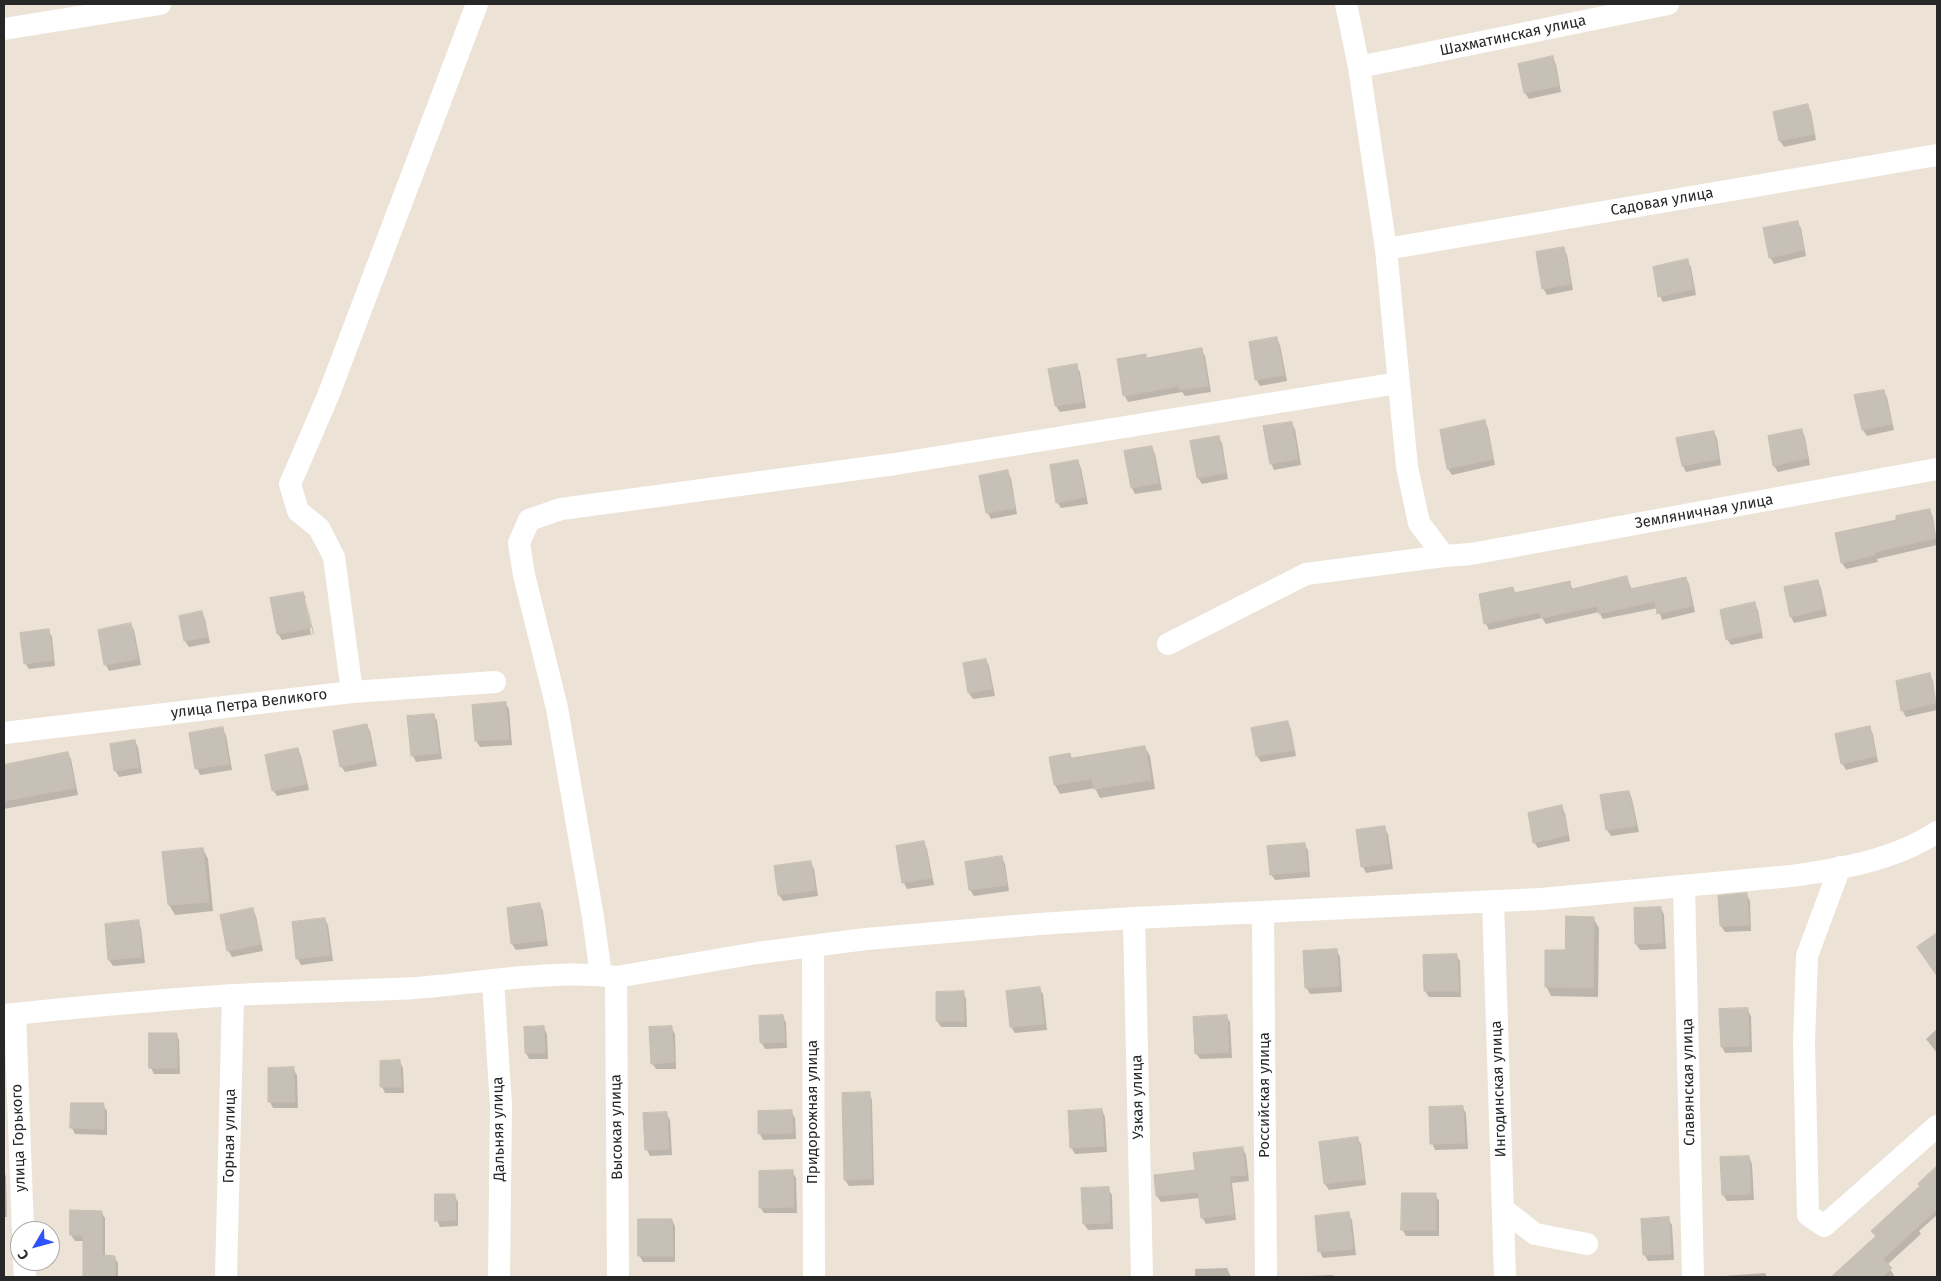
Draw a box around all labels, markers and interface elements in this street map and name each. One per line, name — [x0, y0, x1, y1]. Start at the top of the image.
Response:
street label: Шахматинская улица — [1438, 12, 1588, 60]
street label: Садовая улица — [1609, 184, 1715, 220]
street label: Земляничная улица — [1633, 491, 1775, 533]
street label: улица Петра Великого — [170, 685, 328, 723]
street label: Славянская улица — [1679, 1018, 1699, 1146]
street label: Ингодинская улица — [1488, 1020, 1510, 1158]
street label: Российская улица — [1256, 1032, 1274, 1158]
street label: Придорожная улица — [804, 1040, 822, 1184]
street label: Узкая улица — [1128, 1054, 1148, 1140]
street label: Высокая улица — [607, 1074, 627, 1180]
street label: Дальняя улица — [489, 1076, 509, 1182]
street label: улица Горького — [8, 1083, 30, 1193]
street label: Горная улица — [220, 1088, 240, 1184]
north arrow — [10, 1221, 60, 1271]
text: С — [14, 1246, 33, 1263]

